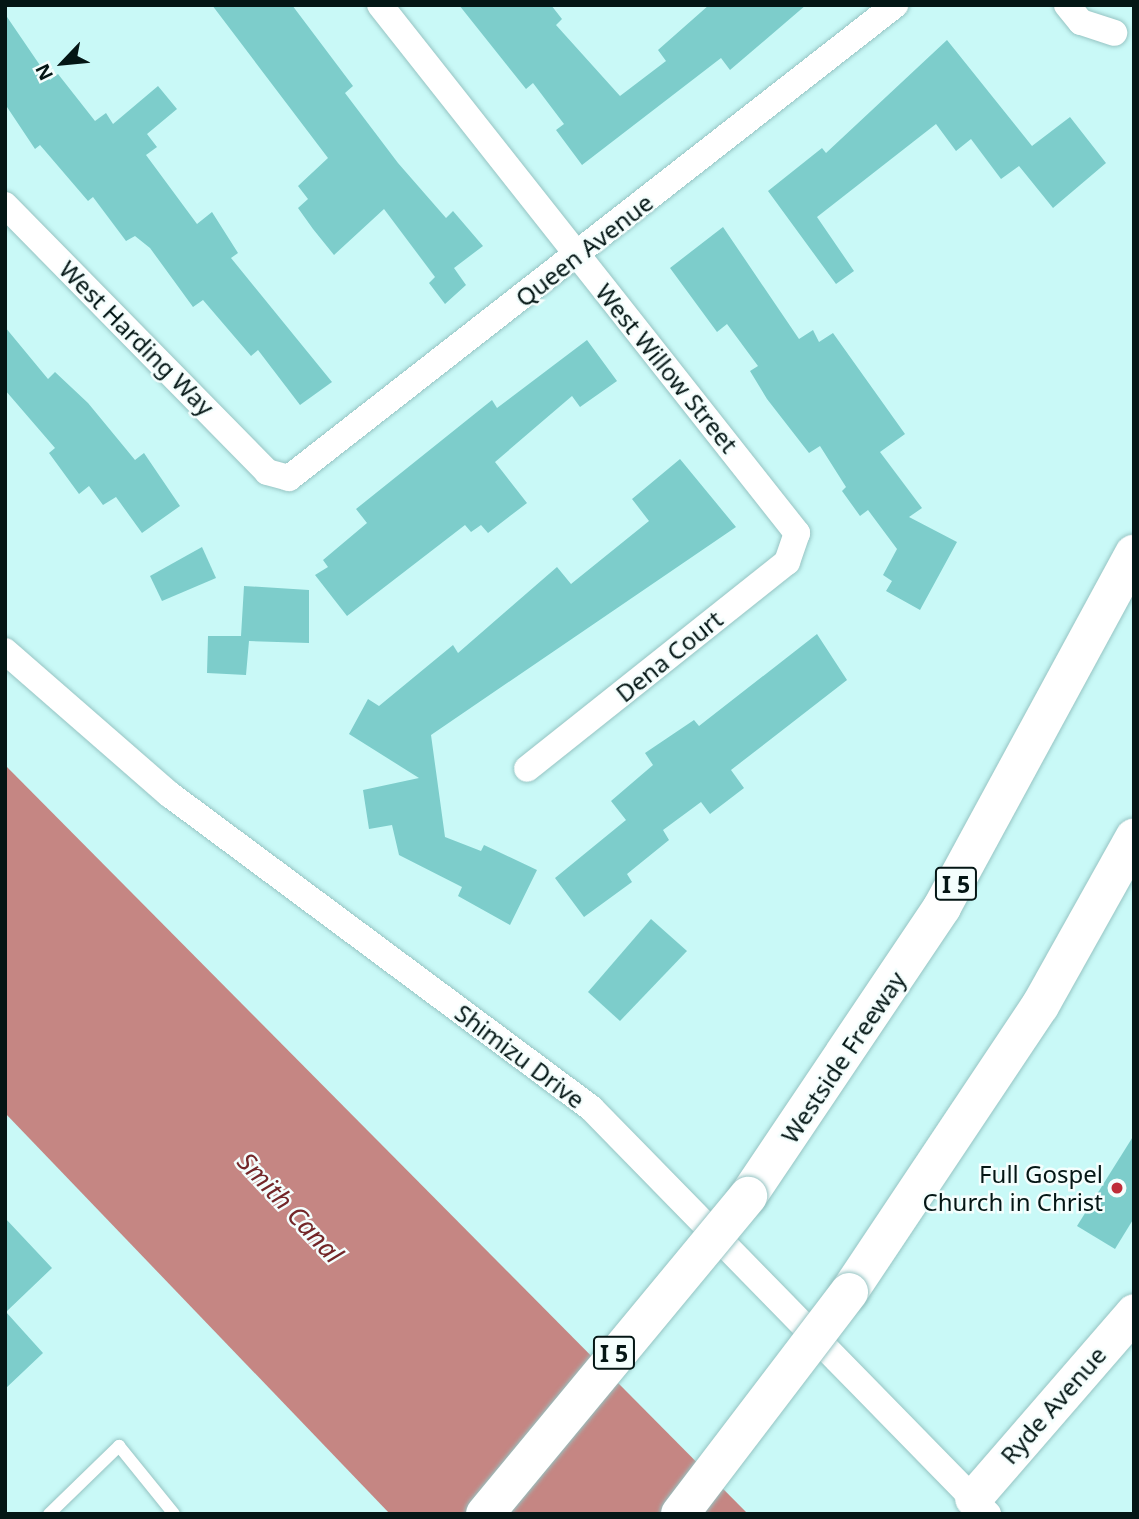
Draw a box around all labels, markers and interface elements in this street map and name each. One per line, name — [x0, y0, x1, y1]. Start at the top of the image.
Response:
north arrow — [28, 28, 98, 98]
text: N — [29, 60, 59, 85]
street label: Queen Avenue — [510, 188, 658, 312]
street label: West Harding Way — [54, 255, 220, 421]
street label: West Willow Street — [590, 278, 744, 458]
street label: Dena Court — [610, 604, 728, 708]
road number: I 5 — [933, 864, 979, 904]
street label: Westside Freeway — [775, 966, 911, 1148]
street label: Shimizu Drive — [450, 998, 590, 1114]
water label: Smith Canal — [231, 1146, 349, 1270]
place label: Full Gospel Church in Christ — [923, 1160, 1103, 1216]
marker: Full Gospel Church in Christ — [1109, 1180, 1125, 1196]
road number: I 5 — [591, 1334, 637, 1372]
street label: Ryde Avenue — [994, 1340, 1112, 1470]

